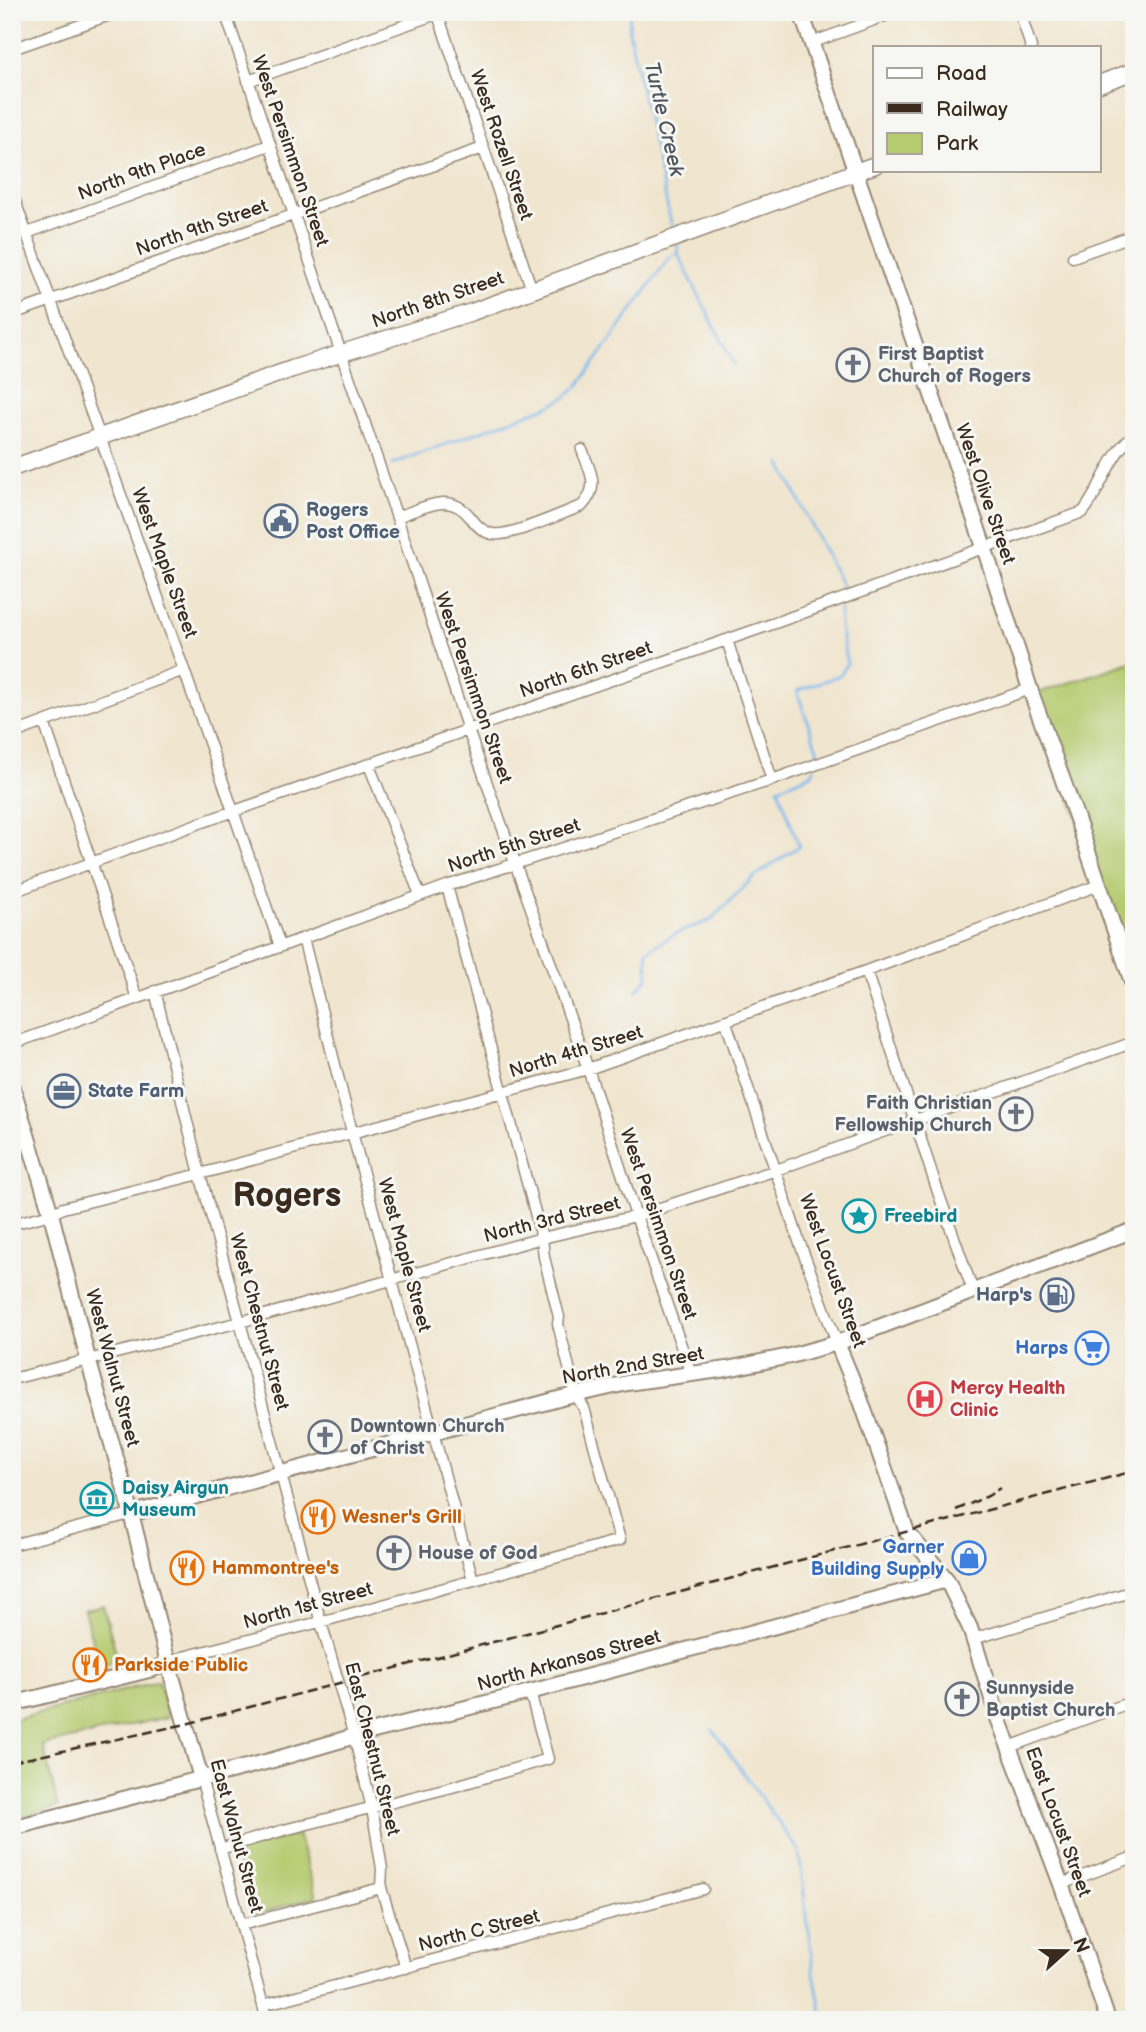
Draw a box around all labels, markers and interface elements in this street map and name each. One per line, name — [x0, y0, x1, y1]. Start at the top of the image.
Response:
legend — [873, 46, 1100, 172]
street label: West Persimmon Street — [246, 52, 334, 250]
water label: Turtle Creek — [639, 59, 689, 179]
text: Road — [936, 61, 987, 86]
street label: West Rozell Street — [464, 67, 538, 223]
text: Railway — [936, 97, 1008, 122]
text: Park — [936, 131, 979, 156]
street label: North 9th Place — [75, 138, 209, 206]
street label: North 9th Street — [133, 195, 271, 261]
street label: North 8th Street — [369, 267, 507, 333]
place label: First Baptist Church of Rogers — [878, 343, 1031, 388]
church icon: First Baptist Church of Rogers — [834, 346, 872, 384]
street label: West Olive Street — [950, 421, 1020, 568]
street label: West Maple Street — [126, 485, 202, 641]
place label: Rogers Post Office — [306, 499, 400, 544]
public building icon: Rogers Post Office — [262, 502, 300, 540]
street label: West Persimmon Street — [429, 589, 517, 787]
street label: North 6th Street — [517, 637, 655, 703]
street label: North 5th Street — [445, 814, 583, 878]
street label: North 4th Street — [506, 1021, 646, 1083]
office icon: State Farm — [45, 1072, 83, 1110]
place label: State Farm — [88, 1080, 184, 1103]
place label: Faith Christian Fellowship Church — [835, 1092, 992, 1137]
church icon: Faith Christian Fellowship Church — [997, 1095, 1035, 1133]
street label: West Persimmon Street — [614, 1125, 702, 1323]
district label: Rogers — [233, 1176, 341, 1216]
street label: West Maple Street — [372, 1176, 436, 1335]
street label: West Locust Street — [794, 1191, 871, 1351]
street label: North 3rd Street — [481, 1192, 623, 1248]
place icon: Freebird — [840, 1197, 878, 1235]
place label: Freebird — [884, 1205, 957, 1228]
street label: West Chestnut Street — [224, 1231, 294, 1413]
fuel station icon: Harp's — [1038, 1276, 1076, 1314]
place label: Harp's — [976, 1284, 1032, 1307]
street label: West Walnut Street — [80, 1287, 144, 1450]
supermarket icon: Harps — [1073, 1329, 1111, 1367]
place label: Harps — [1015, 1337, 1068, 1360]
street label: North 2nd Street — [560, 1342, 706, 1390]
place label: Mercy Health Clinic — [950, 1377, 1065, 1422]
hospital icon: Mercy Health Clinic — [906, 1380, 944, 1418]
place label: Downtown Church of Christ — [350, 1415, 505, 1460]
church icon: Downtown Church of Christ — [306, 1418, 344, 1456]
place label: Daisy Airgun Museum — [122, 1477, 229, 1522]
museum icon: Daisy Airgun Museum — [78, 1480, 116, 1518]
restaurant icon: Wesner's Grill — [299, 1498, 337, 1536]
place label: Wesner's Grill — [342, 1506, 462, 1529]
church icon: House of God — [375, 1534, 413, 1572]
place label: Garner Building Supply — [811, 1536, 944, 1581]
shop icon: Garner Building Supply — [950, 1539, 988, 1577]
place label: House of God — [418, 1542, 538, 1565]
restaurant icon: Hammontree's — [168, 1549, 206, 1587]
place label: Hammontree's — [212, 1557, 339, 1580]
street label: North 1st Street — [241, 1578, 375, 1634]
street label: North Arkansas Street — [475, 1625, 663, 1697]
restaurant icon: Parkside Public — [71, 1646, 109, 1684]
place label: Parkside Public — [114, 1654, 248, 1677]
street label: East Chestnut Street — [339, 1660, 405, 1838]
place label: Sunnyside Baptist Church — [986, 1677, 1115, 1722]
church icon: Sunnyside Baptist Church — [943, 1680, 981, 1718]
street label: East Locust Street — [1020, 1744, 1096, 1900]
street label: East Walnut Street — [204, 1757, 268, 1915]
street label: North C Street — [416, 1905, 542, 1957]
north arrow — [1030, 1916, 1100, 1986]
text: N — [1067, 1935, 1094, 1956]

